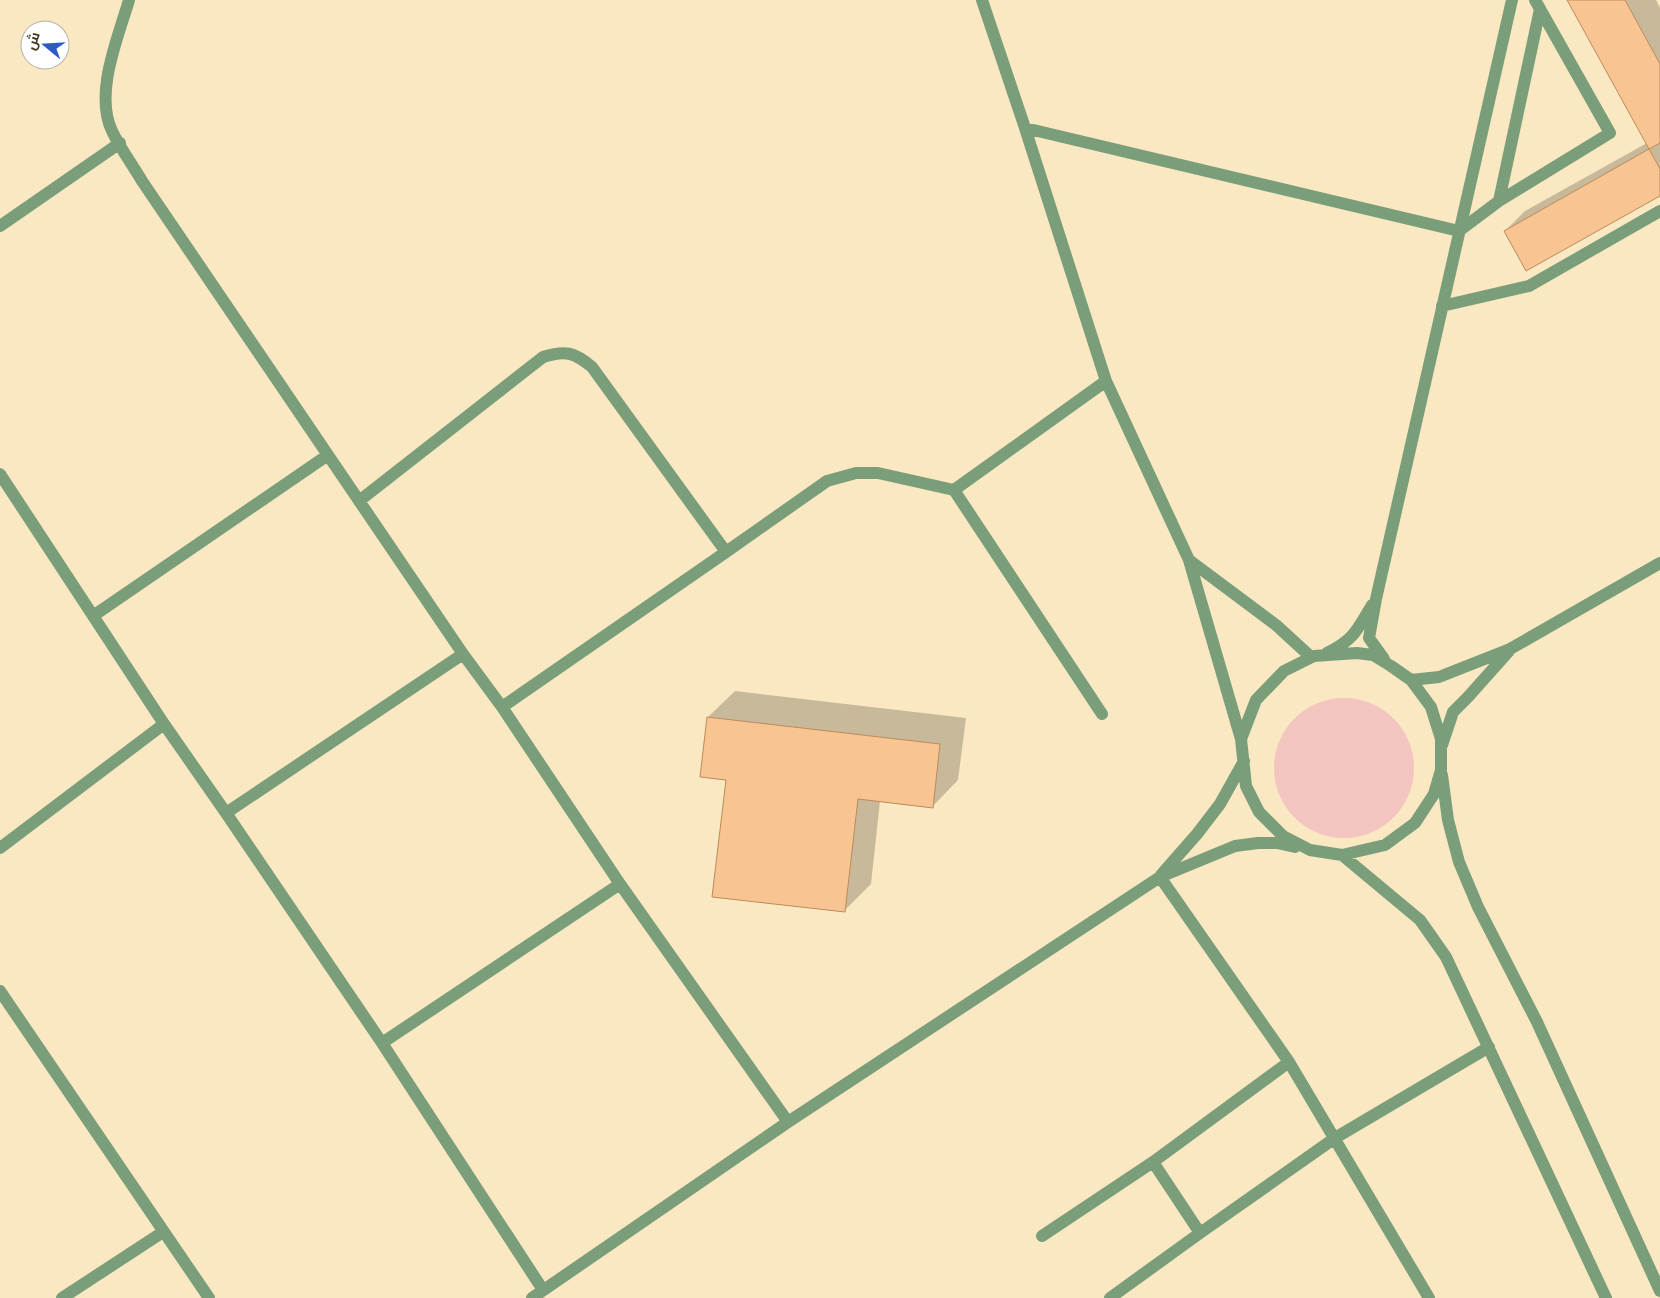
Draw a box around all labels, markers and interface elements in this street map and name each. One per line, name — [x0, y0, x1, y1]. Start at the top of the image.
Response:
north arrow — [20, 20, 70, 70]
text: ش — [20, 29, 45, 53]

